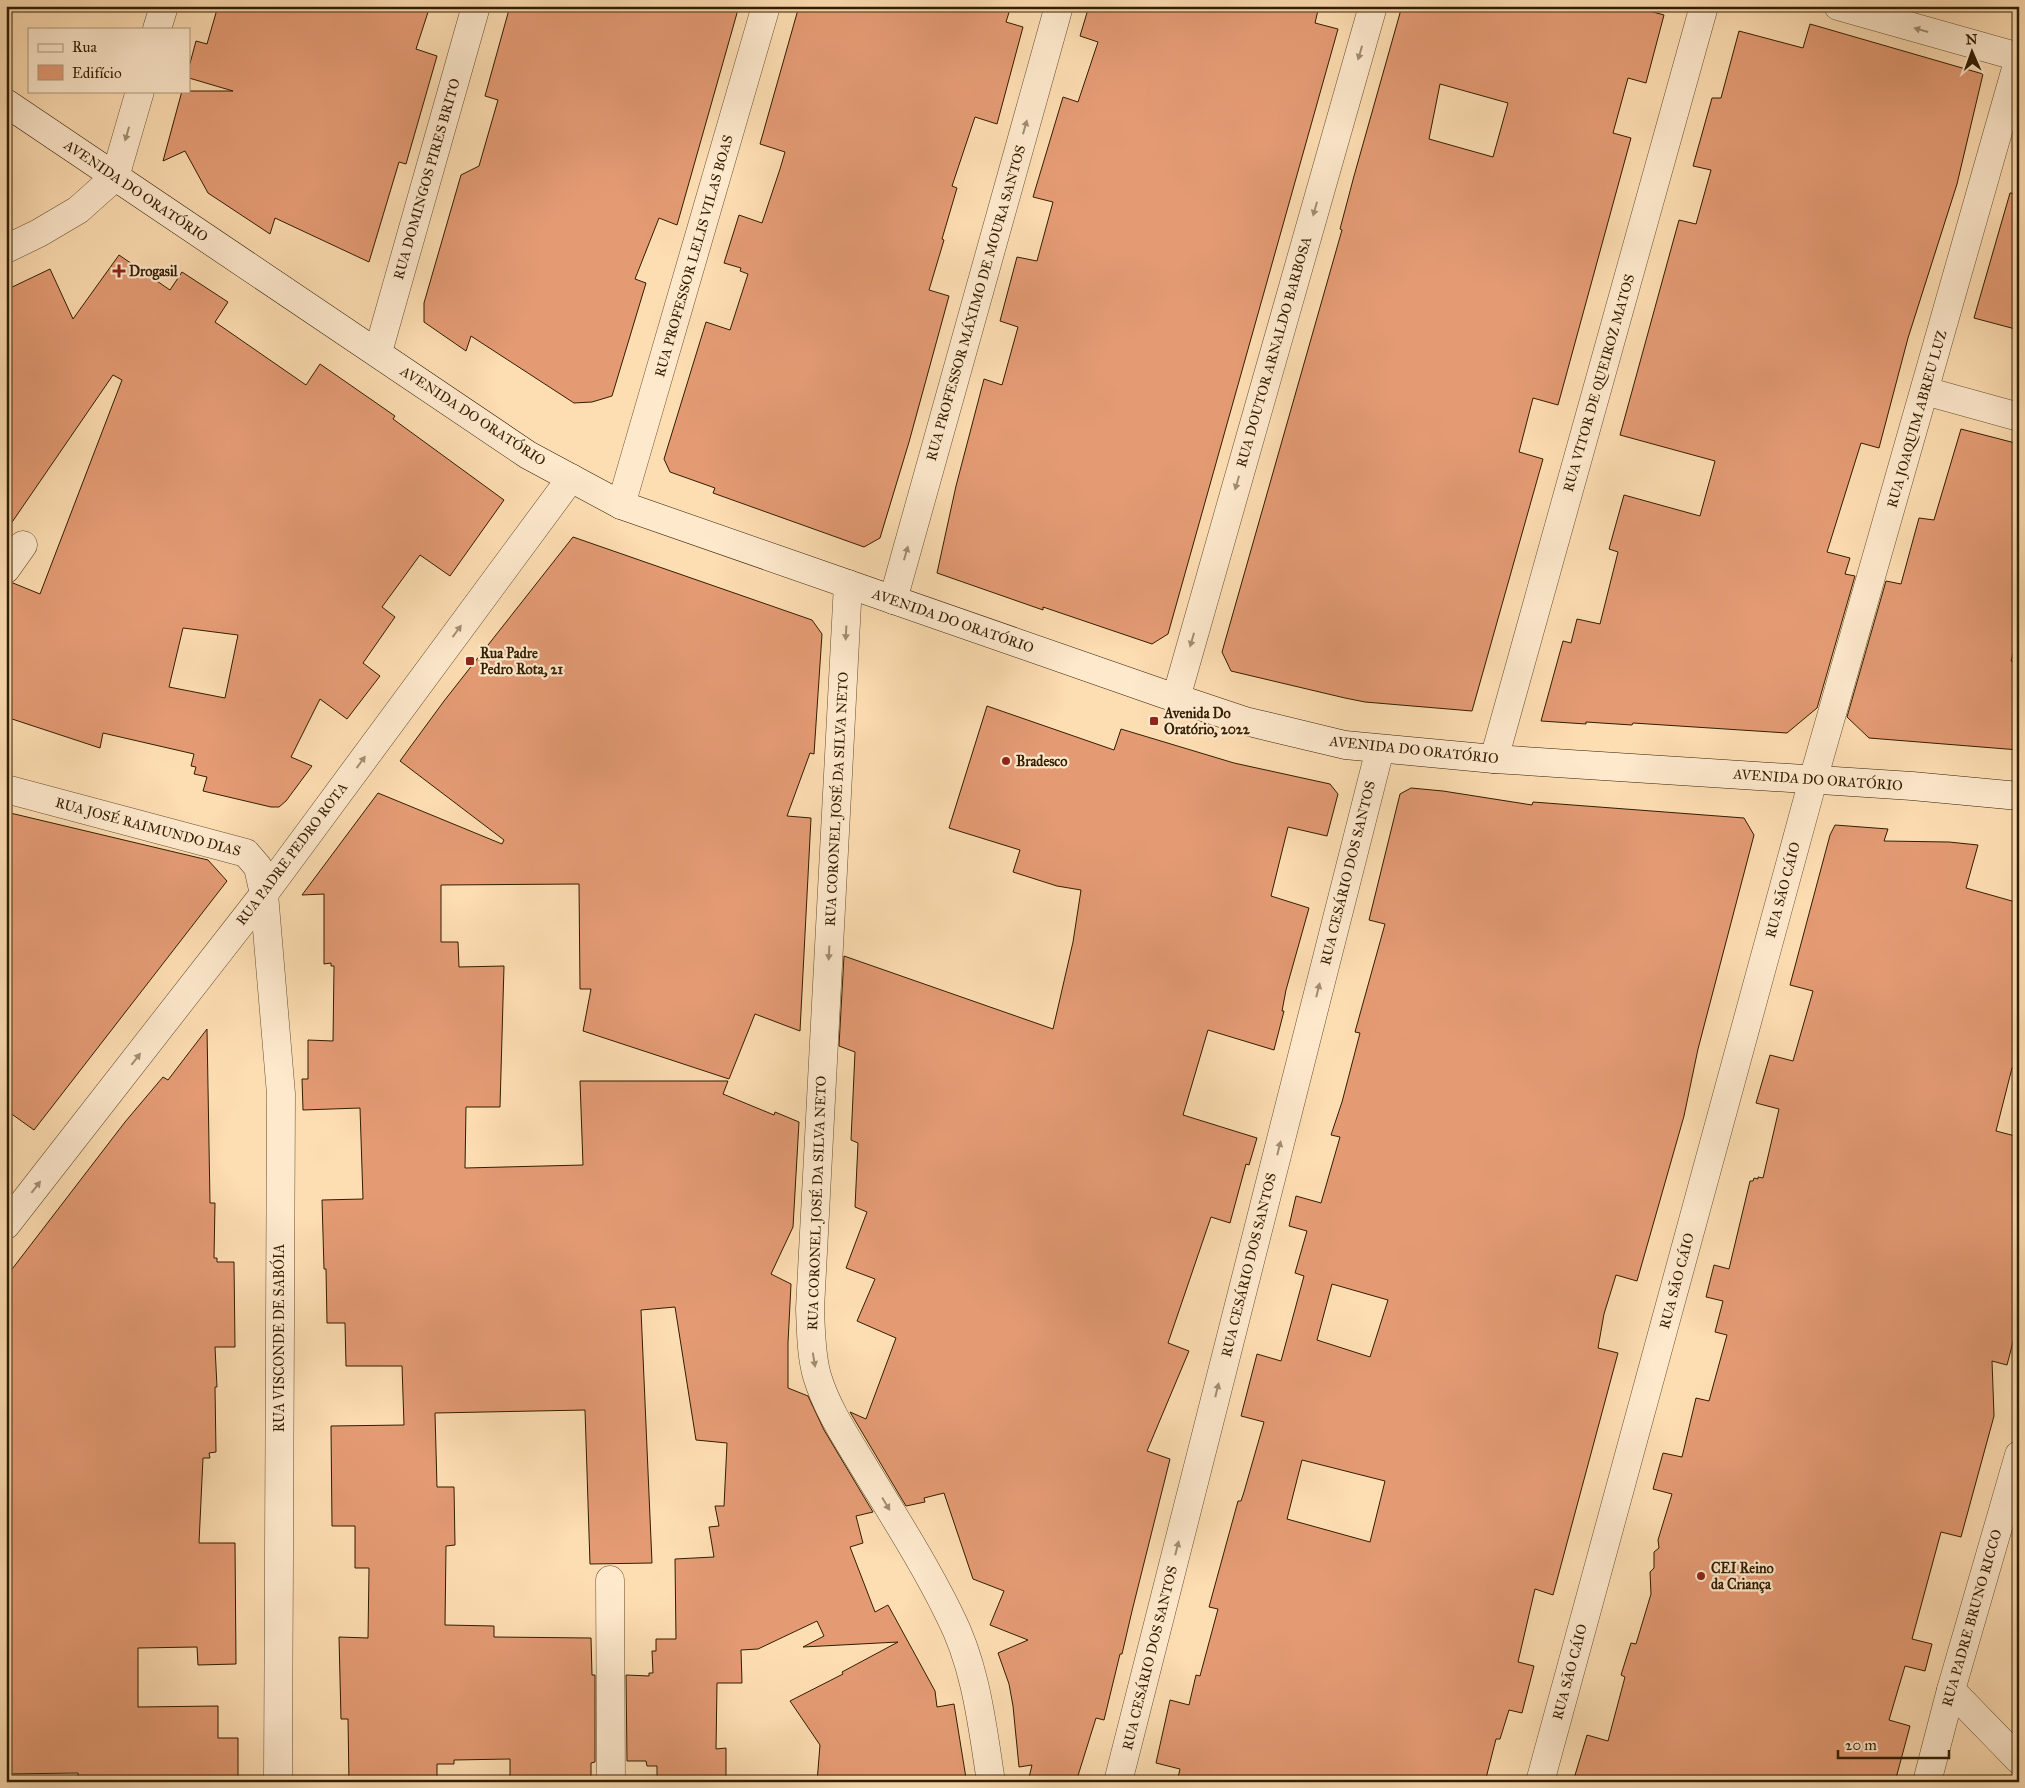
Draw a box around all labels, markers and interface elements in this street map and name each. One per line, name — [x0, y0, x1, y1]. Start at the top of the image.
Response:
one-way arrow — [1914, 25, 1929, 33]
legend — [28, 28, 190, 92]
north arrow — [1948, 28, 1998, 78]
text: N — [1965, 31, 1978, 48]
text: Rua — [72, 38, 97, 56]
one-way arrow — [1355, 46, 1363, 61]
text: Edifício — [72, 64, 122, 82]
street label: RUA DOMINGOS PIRES BRITO — [390, 77, 464, 281]
one-way arrow — [1022, 120, 1030, 135]
one-way arrow — [123, 127, 131, 142]
street label: RUA PROFESSOR LELIS VILAS BOAS — [651, 133, 737, 379]
street label: AVENIDA DO ORATÓRIO — [60, 134, 212, 246]
street label: RUA PROFESSOR MÁXIMO DE MOURA SANTOS — [921, 143, 1029, 463]
one-way arrow — [1311, 202, 1319, 217]
street label: RUA DOUTOR ARNALDO BARBOSA — [1233, 234, 1315, 469]
place label: Drogasil — [129, 263, 179, 281]
marker: Drogasil — [113, 265, 125, 277]
street label: RUA VITOR DE QUEIROZ MATOS — [1560, 272, 1638, 494]
street label: RUA JOAQUIM ABREU LUZ — [1883, 328, 1952, 510]
street label: AVENIDA DO ORATÓRIO — [396, 360, 550, 469]
one-way arrow — [1232, 476, 1240, 491]
one-way arrow — [902, 546, 910, 561]
street label: AVENIDA DO ORATÓRIO — [869, 583, 1037, 657]
one-way arrow — [452, 625, 463, 638]
one-way arrow — [841, 625, 849, 641]
one-way arrow — [1188, 632, 1196, 647]
place label: Rua Padre Pedro Rota, 21 — [480, 645, 563, 678]
marker: Rua Padre Pedro Rota, 21 — [464, 655, 476, 667]
street label: RUA CORONEL JOSÉ DA SILVA NETO — [820, 671, 853, 927]
place label: Avenida Do Oratório, 2022 — [1163, 705, 1251, 738]
marker: Avenida Do Oratório, 2022 — [1148, 715, 1160, 727]
street label: AVENIDA DO ORATÓRIO — [1328, 731, 1500, 767]
place label: Bradesco — [1016, 753, 1067, 770]
one-way arrow — [356, 755, 366, 769]
marker: Bradesco — [1000, 755, 1012, 767]
street label: AVENIDA DO ORATÓRIO — [1732, 764, 1903, 794]
street label: RUA PADRE PEDRO ROTA — [233, 779, 352, 929]
street label: RUA CESÁRIO DOS SANTOS — [1315, 779, 1379, 967]
street label: RUA JOSÉ RAIMUNDO DIAS — [53, 792, 243, 861]
street label: RUA SÃO CÁIO — [1760, 840, 1804, 940]
one-way arrow — [824, 945, 832, 961]
one-way arrow — [1315, 983, 1323, 998]
one-way arrow — [131, 1052, 141, 1066]
street label: RUA CORONEL JOSÉ DA SILVA NETO — [802, 1075, 831, 1331]
one-way arrow — [1275, 1140, 1283, 1155]
street label: RUA CESÁRIO DOS SANTOS — [1216, 1171, 1280, 1359]
one-way arrow — [31, 1181, 42, 1194]
street label: RUA SÃO CÁIO — [1654, 1231, 1698, 1331]
street label: RUA VISCONDE DE SABÓIA — [269, 1243, 288, 1432]
one-way arrow — [810, 1352, 818, 1368]
one-way arrow — [1213, 1383, 1221, 1398]
one-way arrow — [882, 1497, 891, 1510]
street label: RUA PADRE BRUNO RICCO — [1939, 1527, 2005, 1709]
one-way arrow — [1174, 1540, 1182, 1555]
place label: CEI Reino da Criança — [1711, 1560, 1774, 1594]
street label: RUA CESÁRIO DOS SANTOS — [1117, 1564, 1181, 1752]
marker: CEI Reino da Criança — [1695, 1570, 1707, 1582]
street label: RUA SÃO CÁIO — [1547, 1622, 1591, 1722]
scale bar — [1838, 1728, 1949, 1760]
text: 20 m — [1845, 1736, 1877, 1754]

